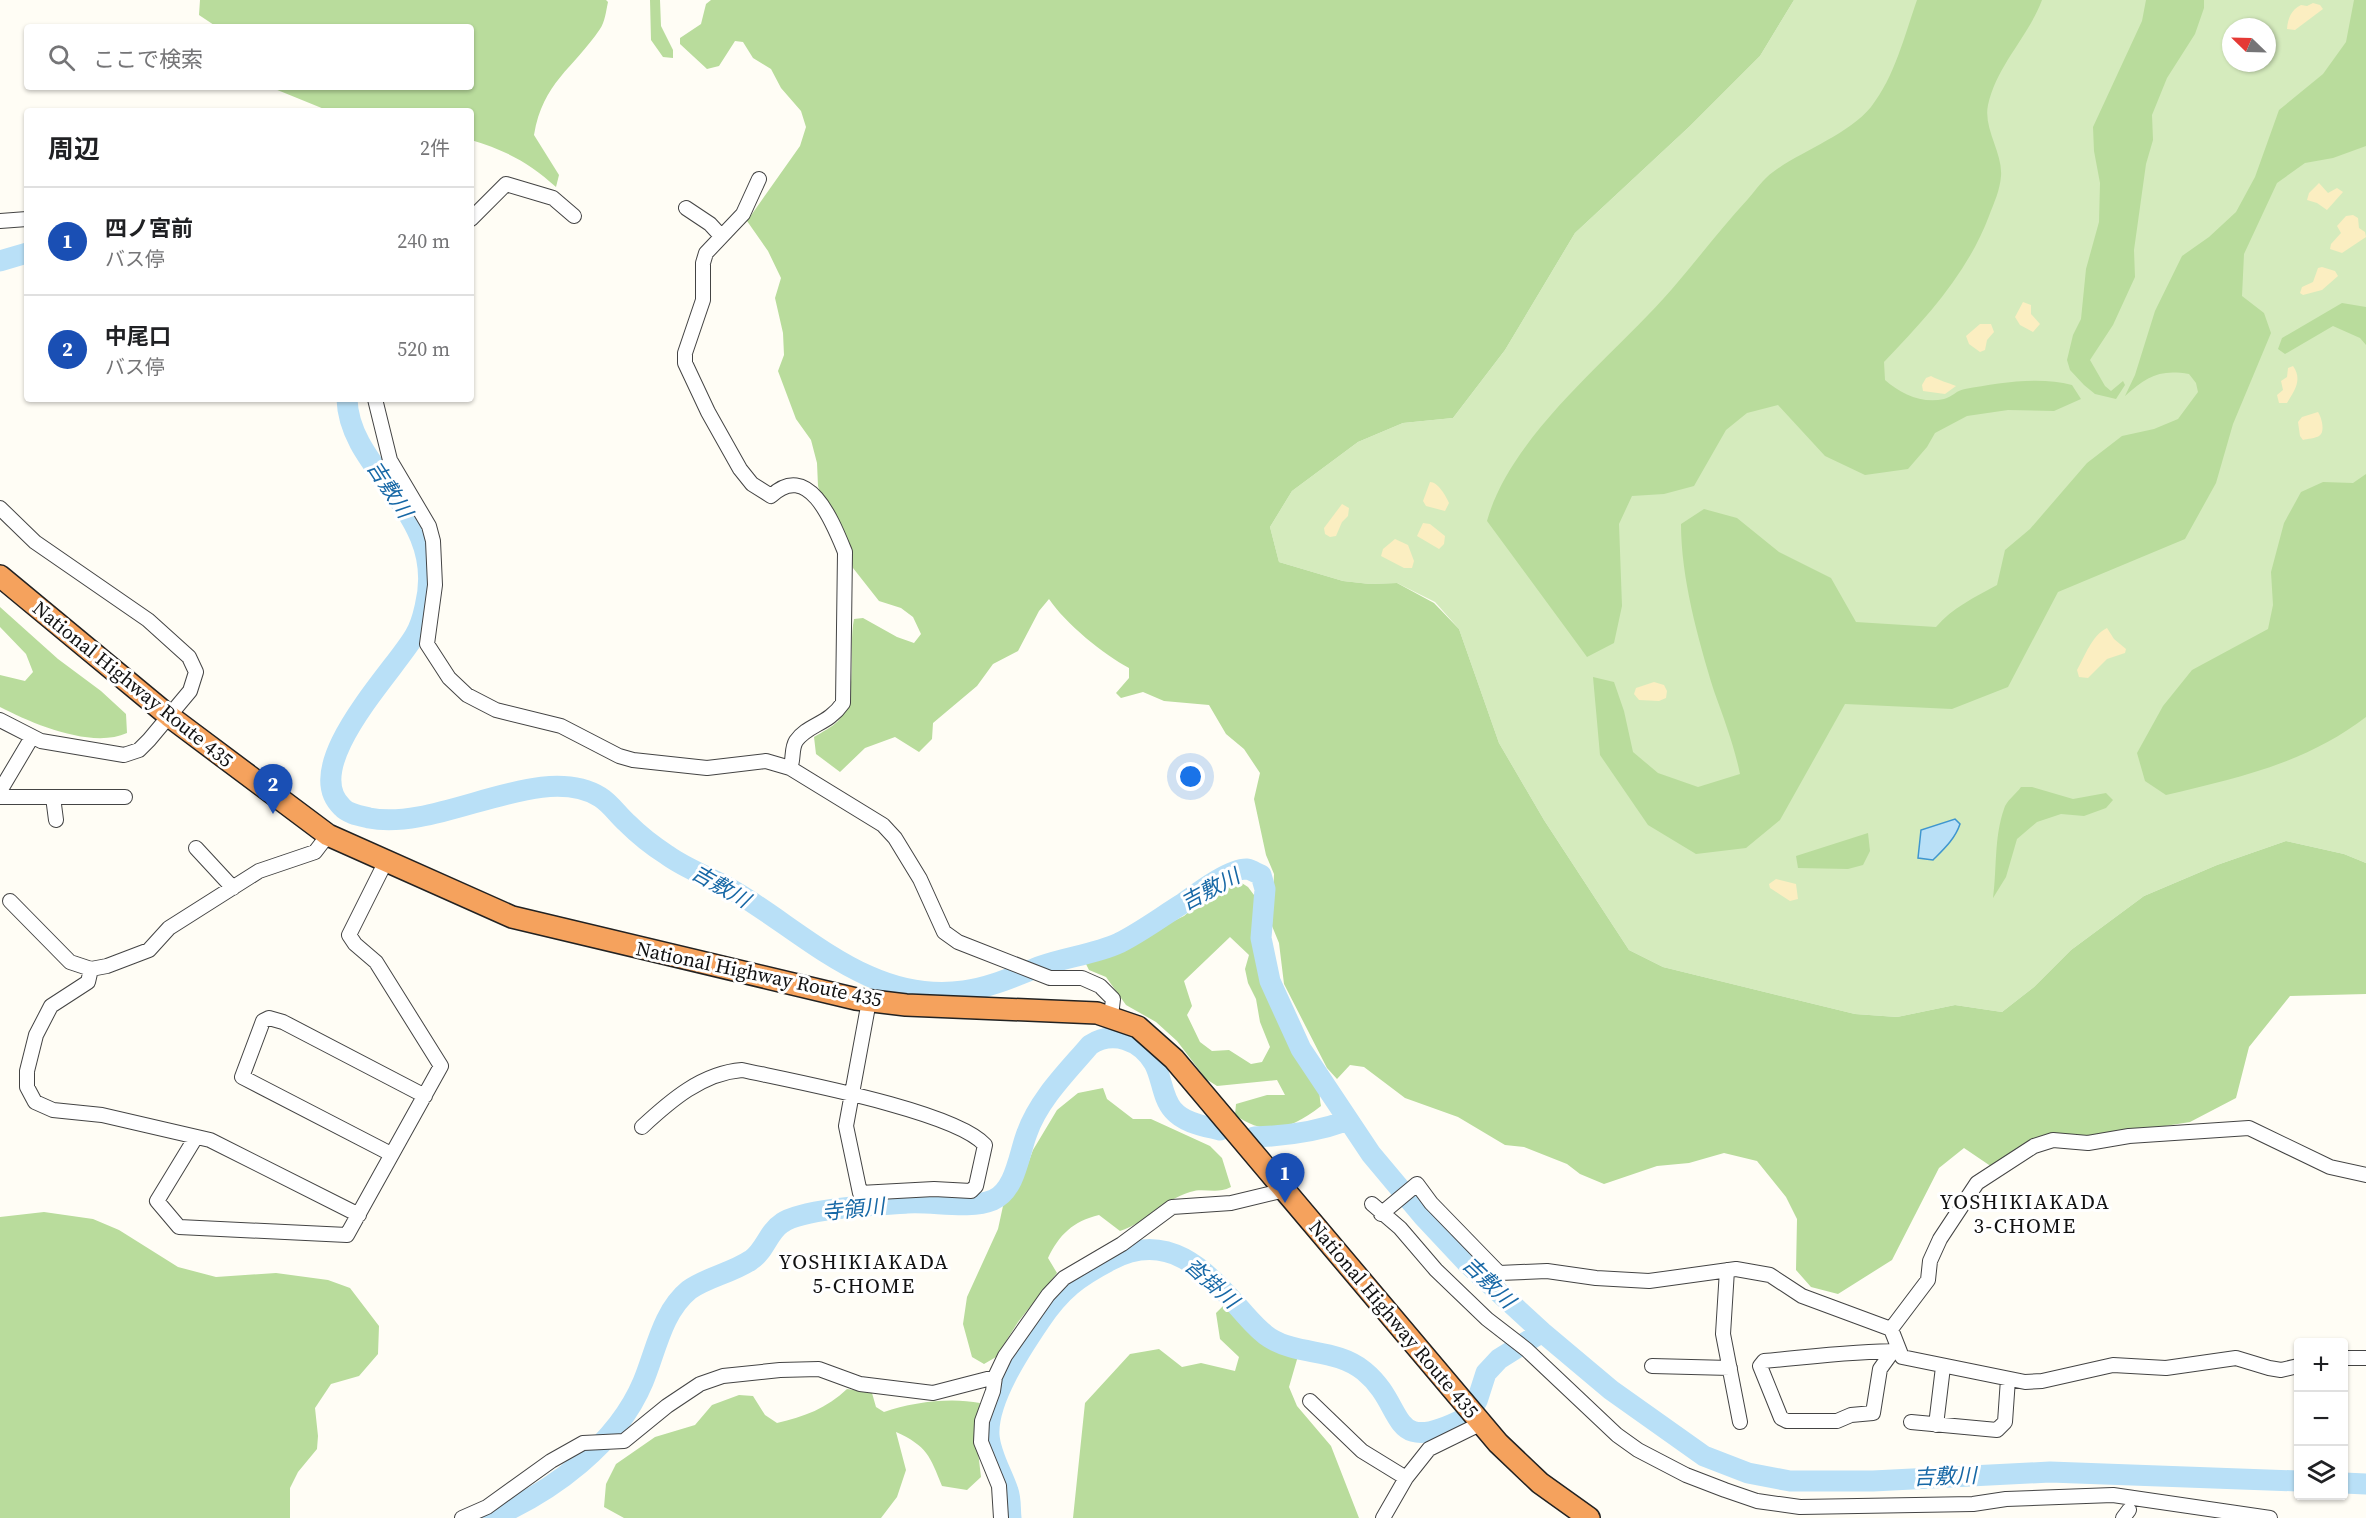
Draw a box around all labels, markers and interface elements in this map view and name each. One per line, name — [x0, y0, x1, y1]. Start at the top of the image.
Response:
north arrow — [2222, 18, 2276, 72]
search box — [24, 24, 474, 90]
icon: search — [45, 41, 78, 74]
text: ここで検索 — [93, 44, 203, 74]
text: 周辺 — [48, 131, 100, 167]
text: 2件 — [420, 134, 450, 162]
text: 四ノ宮前 — [105, 213, 193, 243]
text: 1 — [62, 227, 73, 255]
text: 240 m — [397, 227, 450, 255]
text: バス停 — [105, 245, 165, 273]
text: 中尾口 — [105, 321, 171, 351]
text: 2 — [62, 335, 73, 363]
text: 520 m — [397, 335, 450, 363]
text: バス停 — [105, 353, 165, 381]
water label: 吉敷川 — [361, 455, 420, 525]
street label: National Highway Route 435 — [27, 594, 239, 774]
your location — [1176, 762, 1205, 791]
pin: 2 — [254, 764, 292, 814]
water label: 吉敷川 — [686, 858, 757, 915]
water label: 吉敷川 — [1175, 860, 1246, 917]
street label: National Highway Route 435 — [633, 934, 885, 1014]
pin: 1 — [1266, 1154, 1304, 1203]
district label: YOSHIKIAKADA 3-CHOME — [1939, 1187, 2111, 1240]
water label: 寺領川 — [820, 1191, 888, 1227]
street label: National Highway Route 435 — [1303, 1214, 1485, 1424]
district label: YOSHIKIAKADA 5-CHOME — [778, 1247, 950, 1300]
water label: 吉敷川 — [1456, 1250, 1523, 1316]
water label: 沓掛川 — [1179, 1251, 1247, 1316]
map controls — [2294, 1338, 2348, 1500]
button: + — [2294, 1338, 2348, 1392]
button: − — [2294, 1392, 2348, 1446]
button: layers — [2294, 1446, 2348, 1500]
water label: 吉敷川 — [1913, 1460, 1979, 1492]

